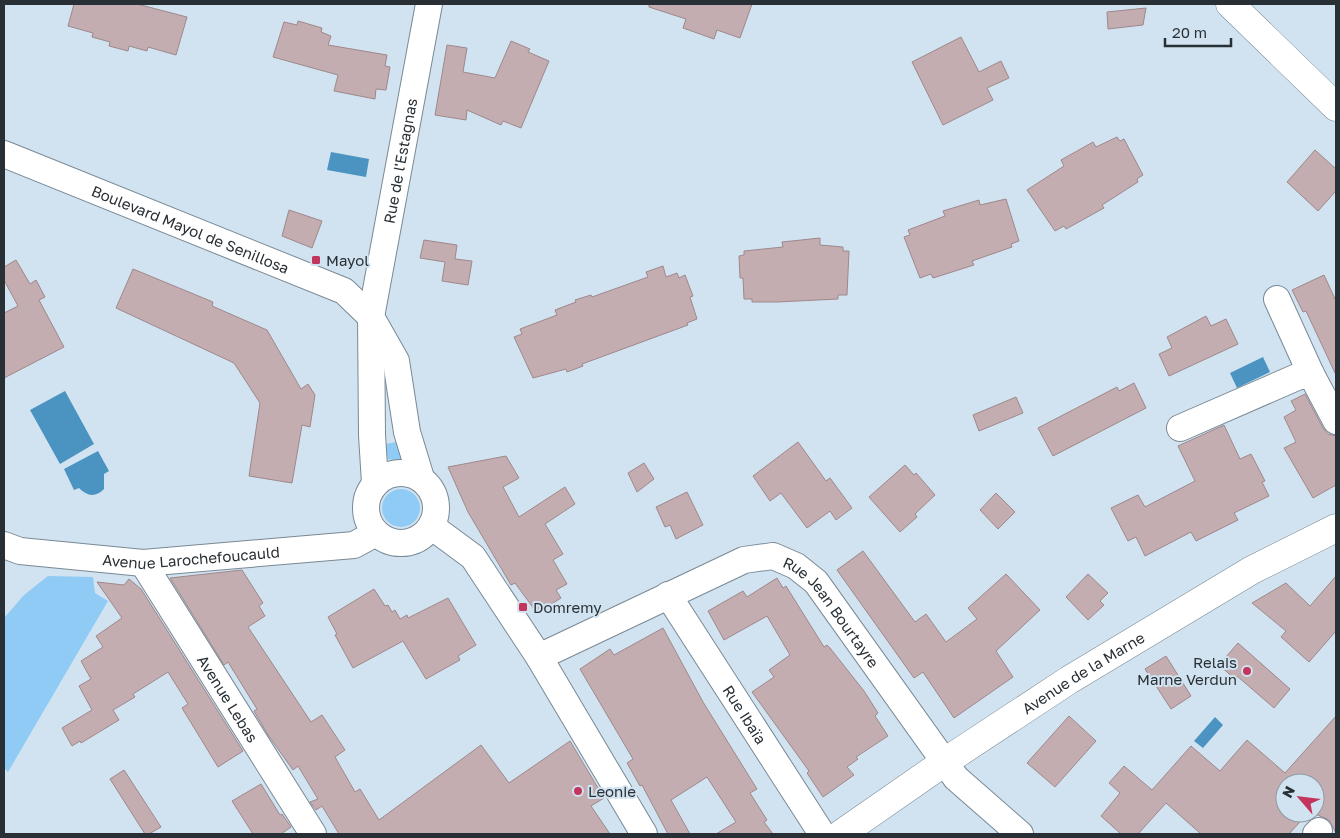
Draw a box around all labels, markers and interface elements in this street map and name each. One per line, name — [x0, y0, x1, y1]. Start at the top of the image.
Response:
scale bar — [1165, 15, 1231, 47]
text: 20 m — [1172, 23, 1207, 41]
street label: Rue de l'Estagnas — [380, 97, 420, 225]
street label: Boulevard Mayol de Senillosa — [89, 181, 292, 277]
place label: Mayol — [326, 251, 369, 269]
marker: Mayol — [310, 254, 322, 266]
street label: Avenue Larochefoucauld — [102, 542, 280, 572]
street label: Rue Jean Bourtayre — [781, 553, 883, 671]
place label: Domremy — [533, 598, 602, 616]
marker: Domremy — [517, 601, 529, 613]
street label: Avenue de la Marne — [1019, 628, 1148, 717]
street label: Avenue Lebas — [194, 652, 262, 746]
place label: Relais Marne Verdun — [1137, 653, 1237, 688]
marker: Relais Marne Verdun — [1241, 665, 1253, 677]
street label: Rue Ibaïa — [719, 682, 770, 747]
north arrow — [1275, 773, 1325, 823]
place label: Leonie — [588, 782, 636, 800]
text: N — [1278, 783, 1298, 800]
marker: Leonie — [572, 785, 584, 797]

